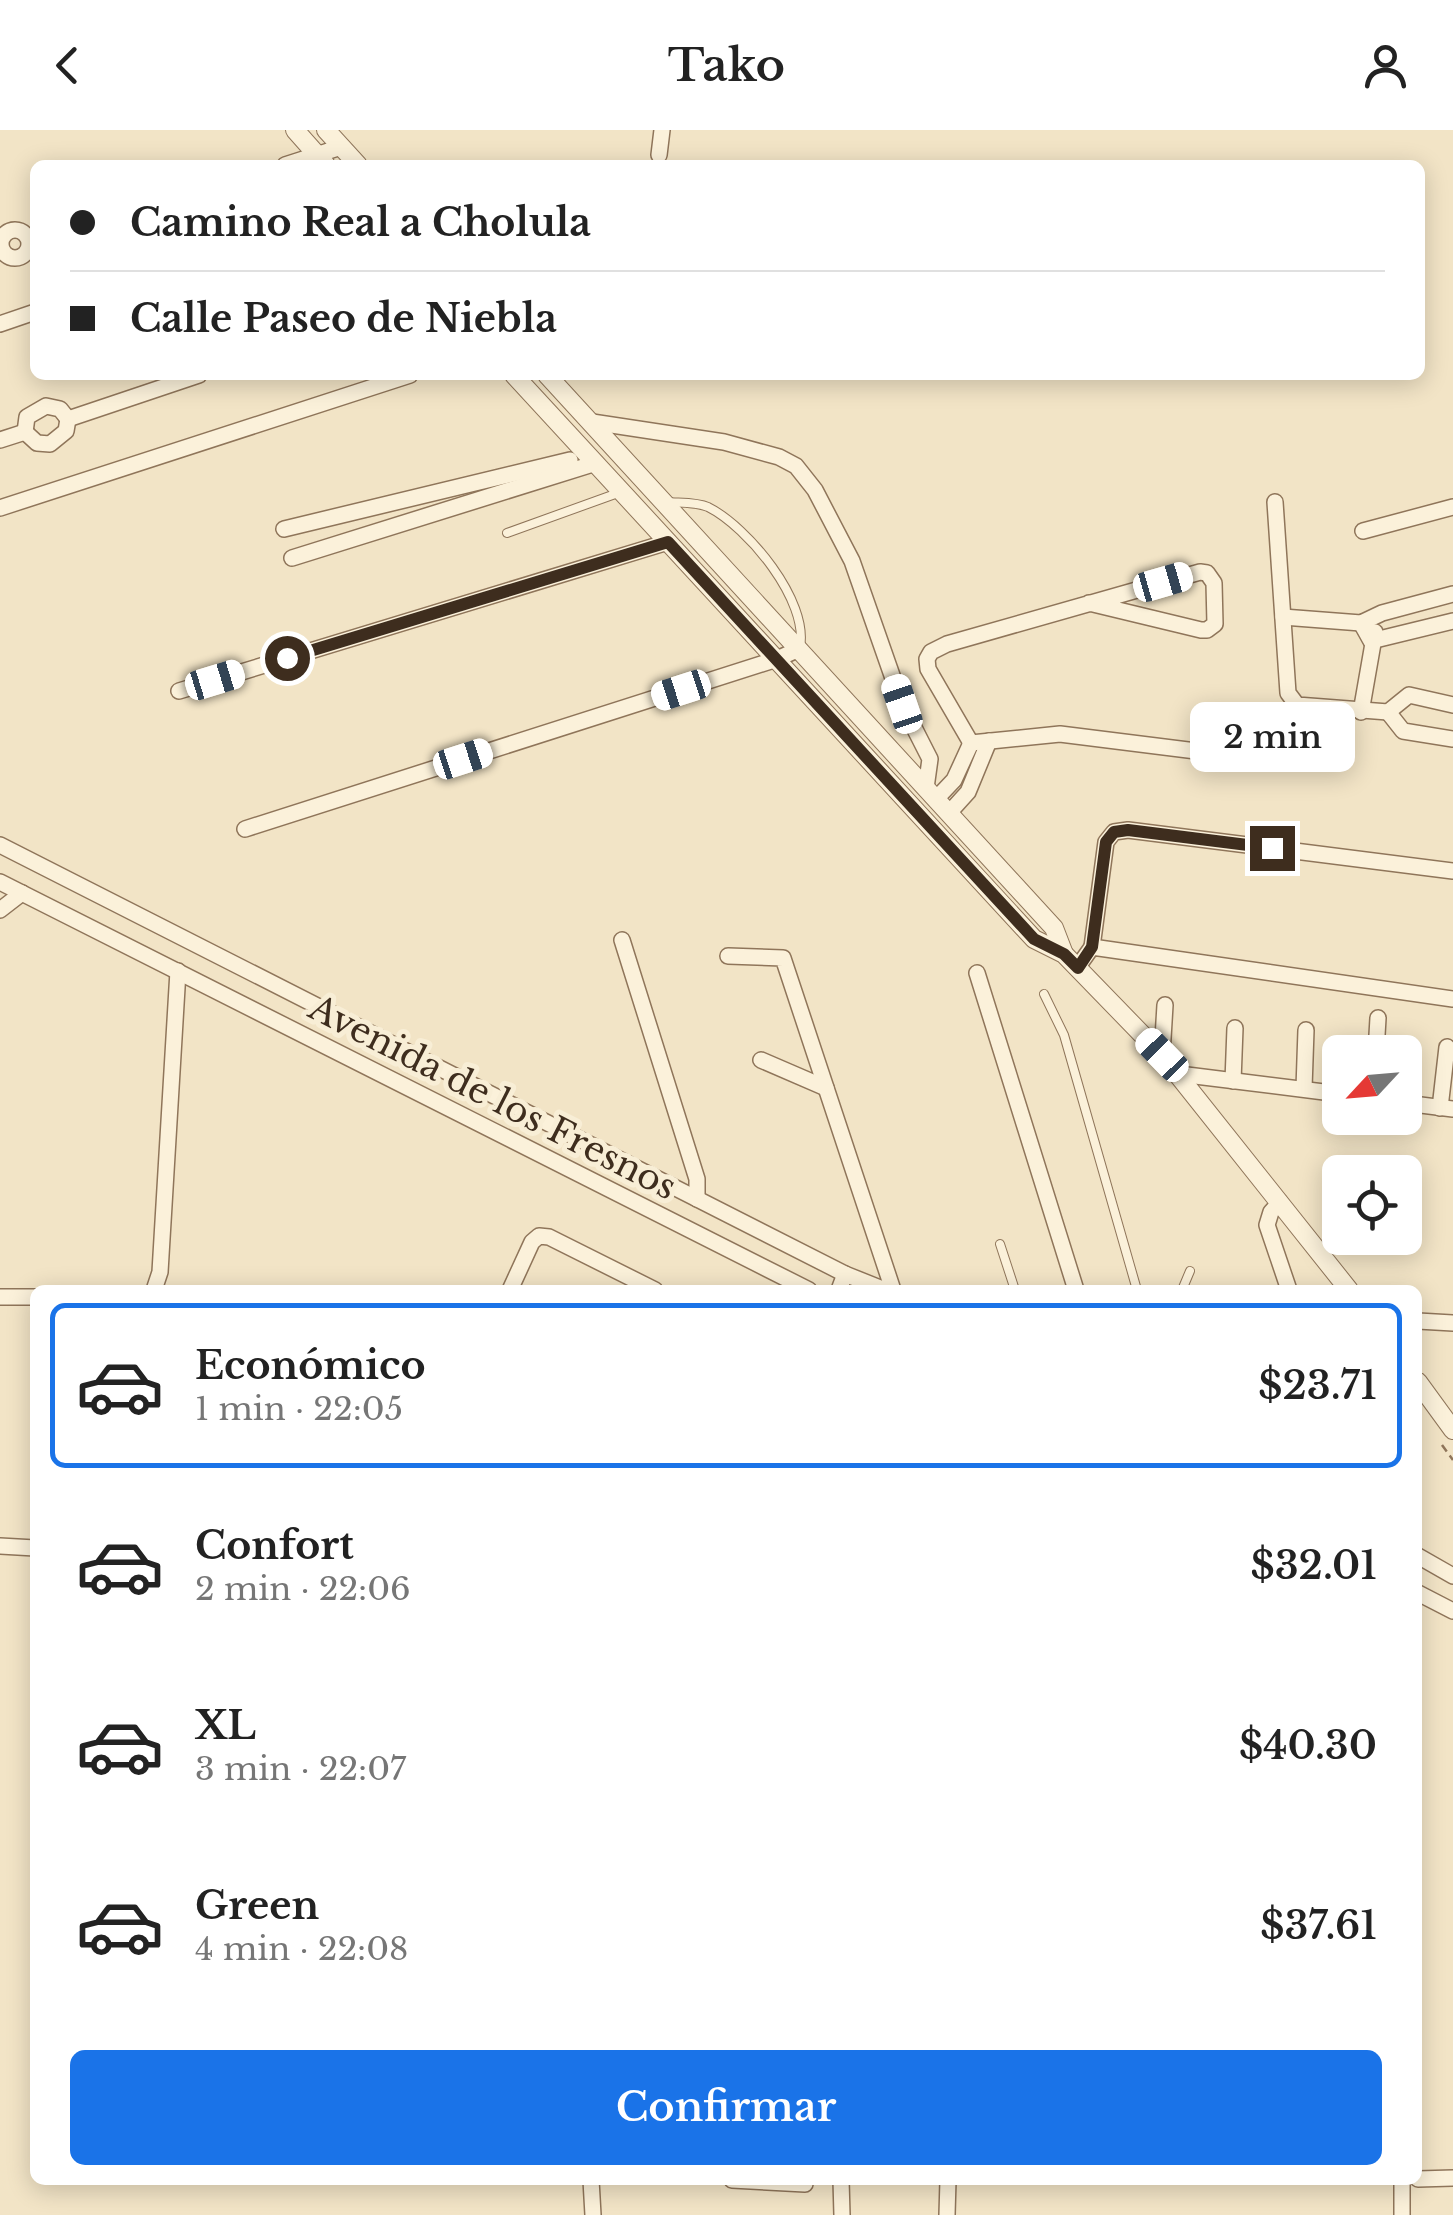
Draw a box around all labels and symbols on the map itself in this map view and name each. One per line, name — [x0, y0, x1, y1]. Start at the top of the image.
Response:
car — [1130, 559, 1196, 605]
route start — [265, 636, 310, 681]
car — [182, 657, 248, 703]
car — [648, 666, 714, 714]
car — [878, 671, 926, 737]
callout: 2 min — [1190, 703, 1354, 773]
car — [430, 735, 496, 783]
route end — [1250, 826, 1295, 871]
street label: Avenida de los Fresnos — [301, 985, 684, 1208]
car — [1130, 1023, 1194, 1087]
north arrow — [1322, 1035, 1422, 1135]

